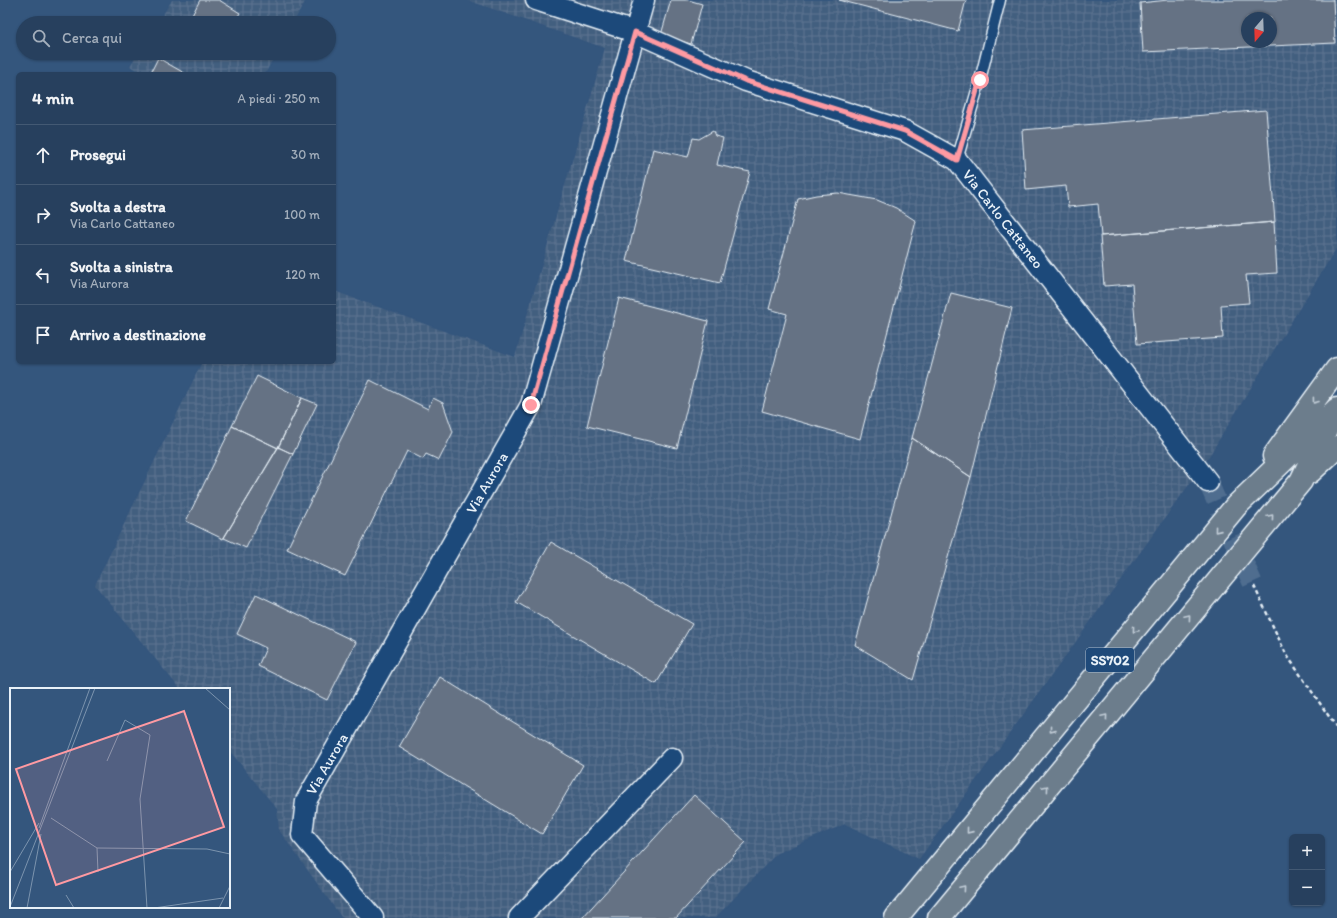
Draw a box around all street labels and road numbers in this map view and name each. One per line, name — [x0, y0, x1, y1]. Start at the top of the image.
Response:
street label: Via Carlo Cattaneo — [959, 166, 1047, 272]
street label: Via Aurora — [462, 449, 512, 517]
road number: SS702 — [1086, 648, 1134, 672]
street label: Via Aurora — [302, 730, 352, 798]

